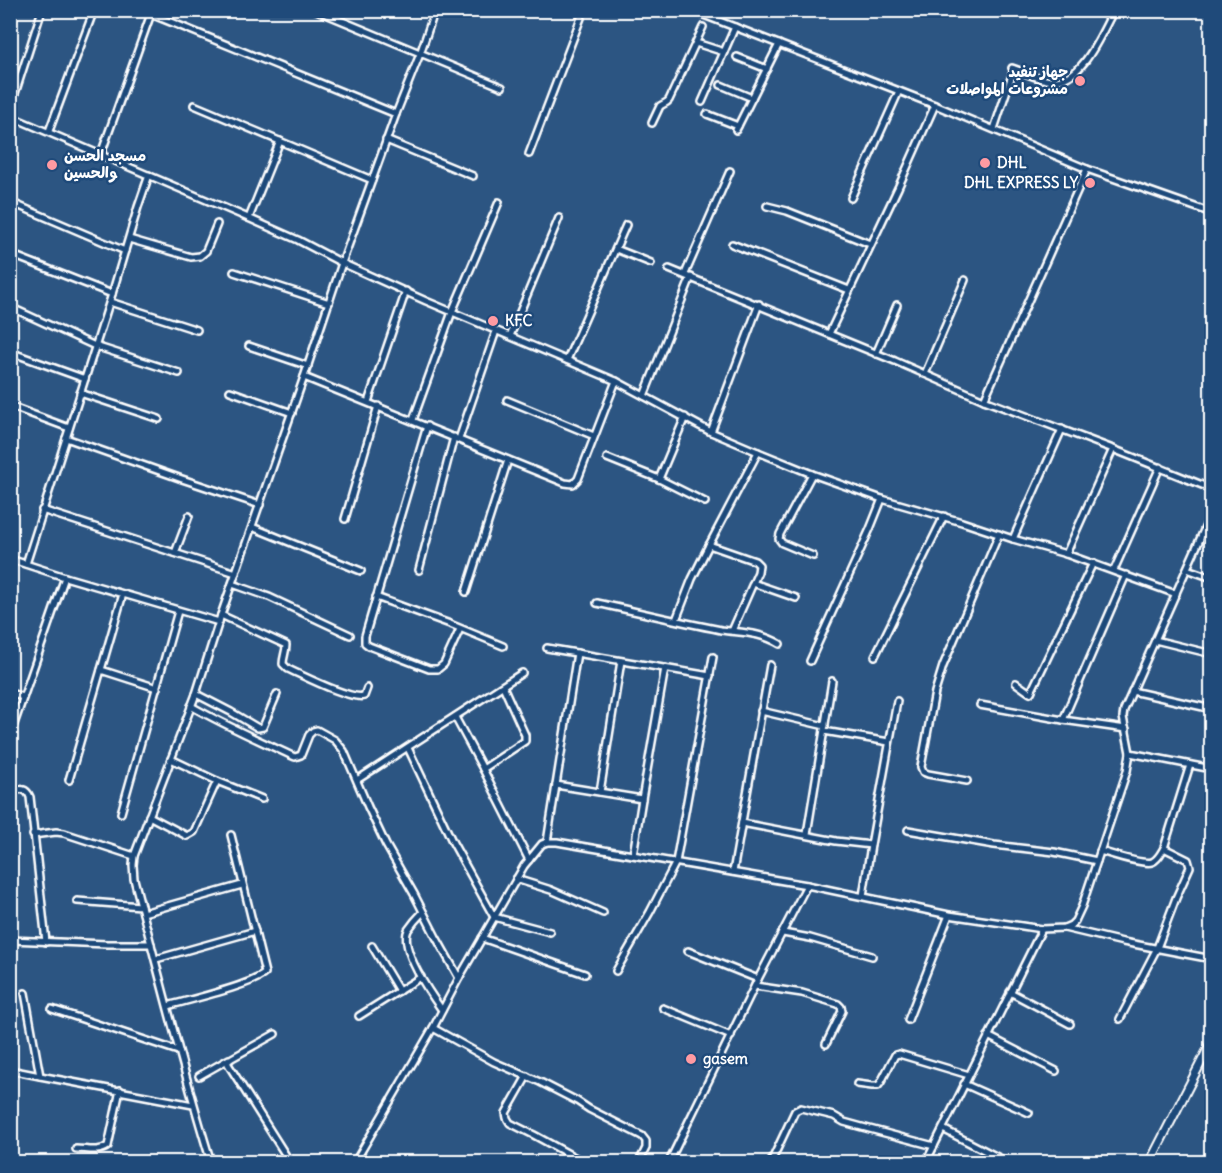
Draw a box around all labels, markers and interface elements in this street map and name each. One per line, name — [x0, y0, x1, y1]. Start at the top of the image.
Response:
place label: جهاز تنفيد مشروعات المواصلات — [946, 62, 1068, 99]
marker: جهاز تنفيد مشروعات المواصلات — [1073, 74, 1087, 88]
place label: مسجد الحسن والحسين — [64, 146, 146, 183]
place label: DHL — [997, 153, 1027, 172]
marker: DHL — [978, 156, 992, 170]
marker: مسجد الحسن والحسين — [45, 158, 59, 172]
place label: DHL EXPRESS LY — [964, 173, 1079, 192]
marker: DHL EXPRESS LY — [1083, 176, 1097, 190]
place label: KFC — [505, 311, 533, 330]
marker: KFC — [486, 314, 500, 328]
place label: gasem — [703, 1049, 748, 1069]
marker: gasem — [684, 1052, 698, 1066]

